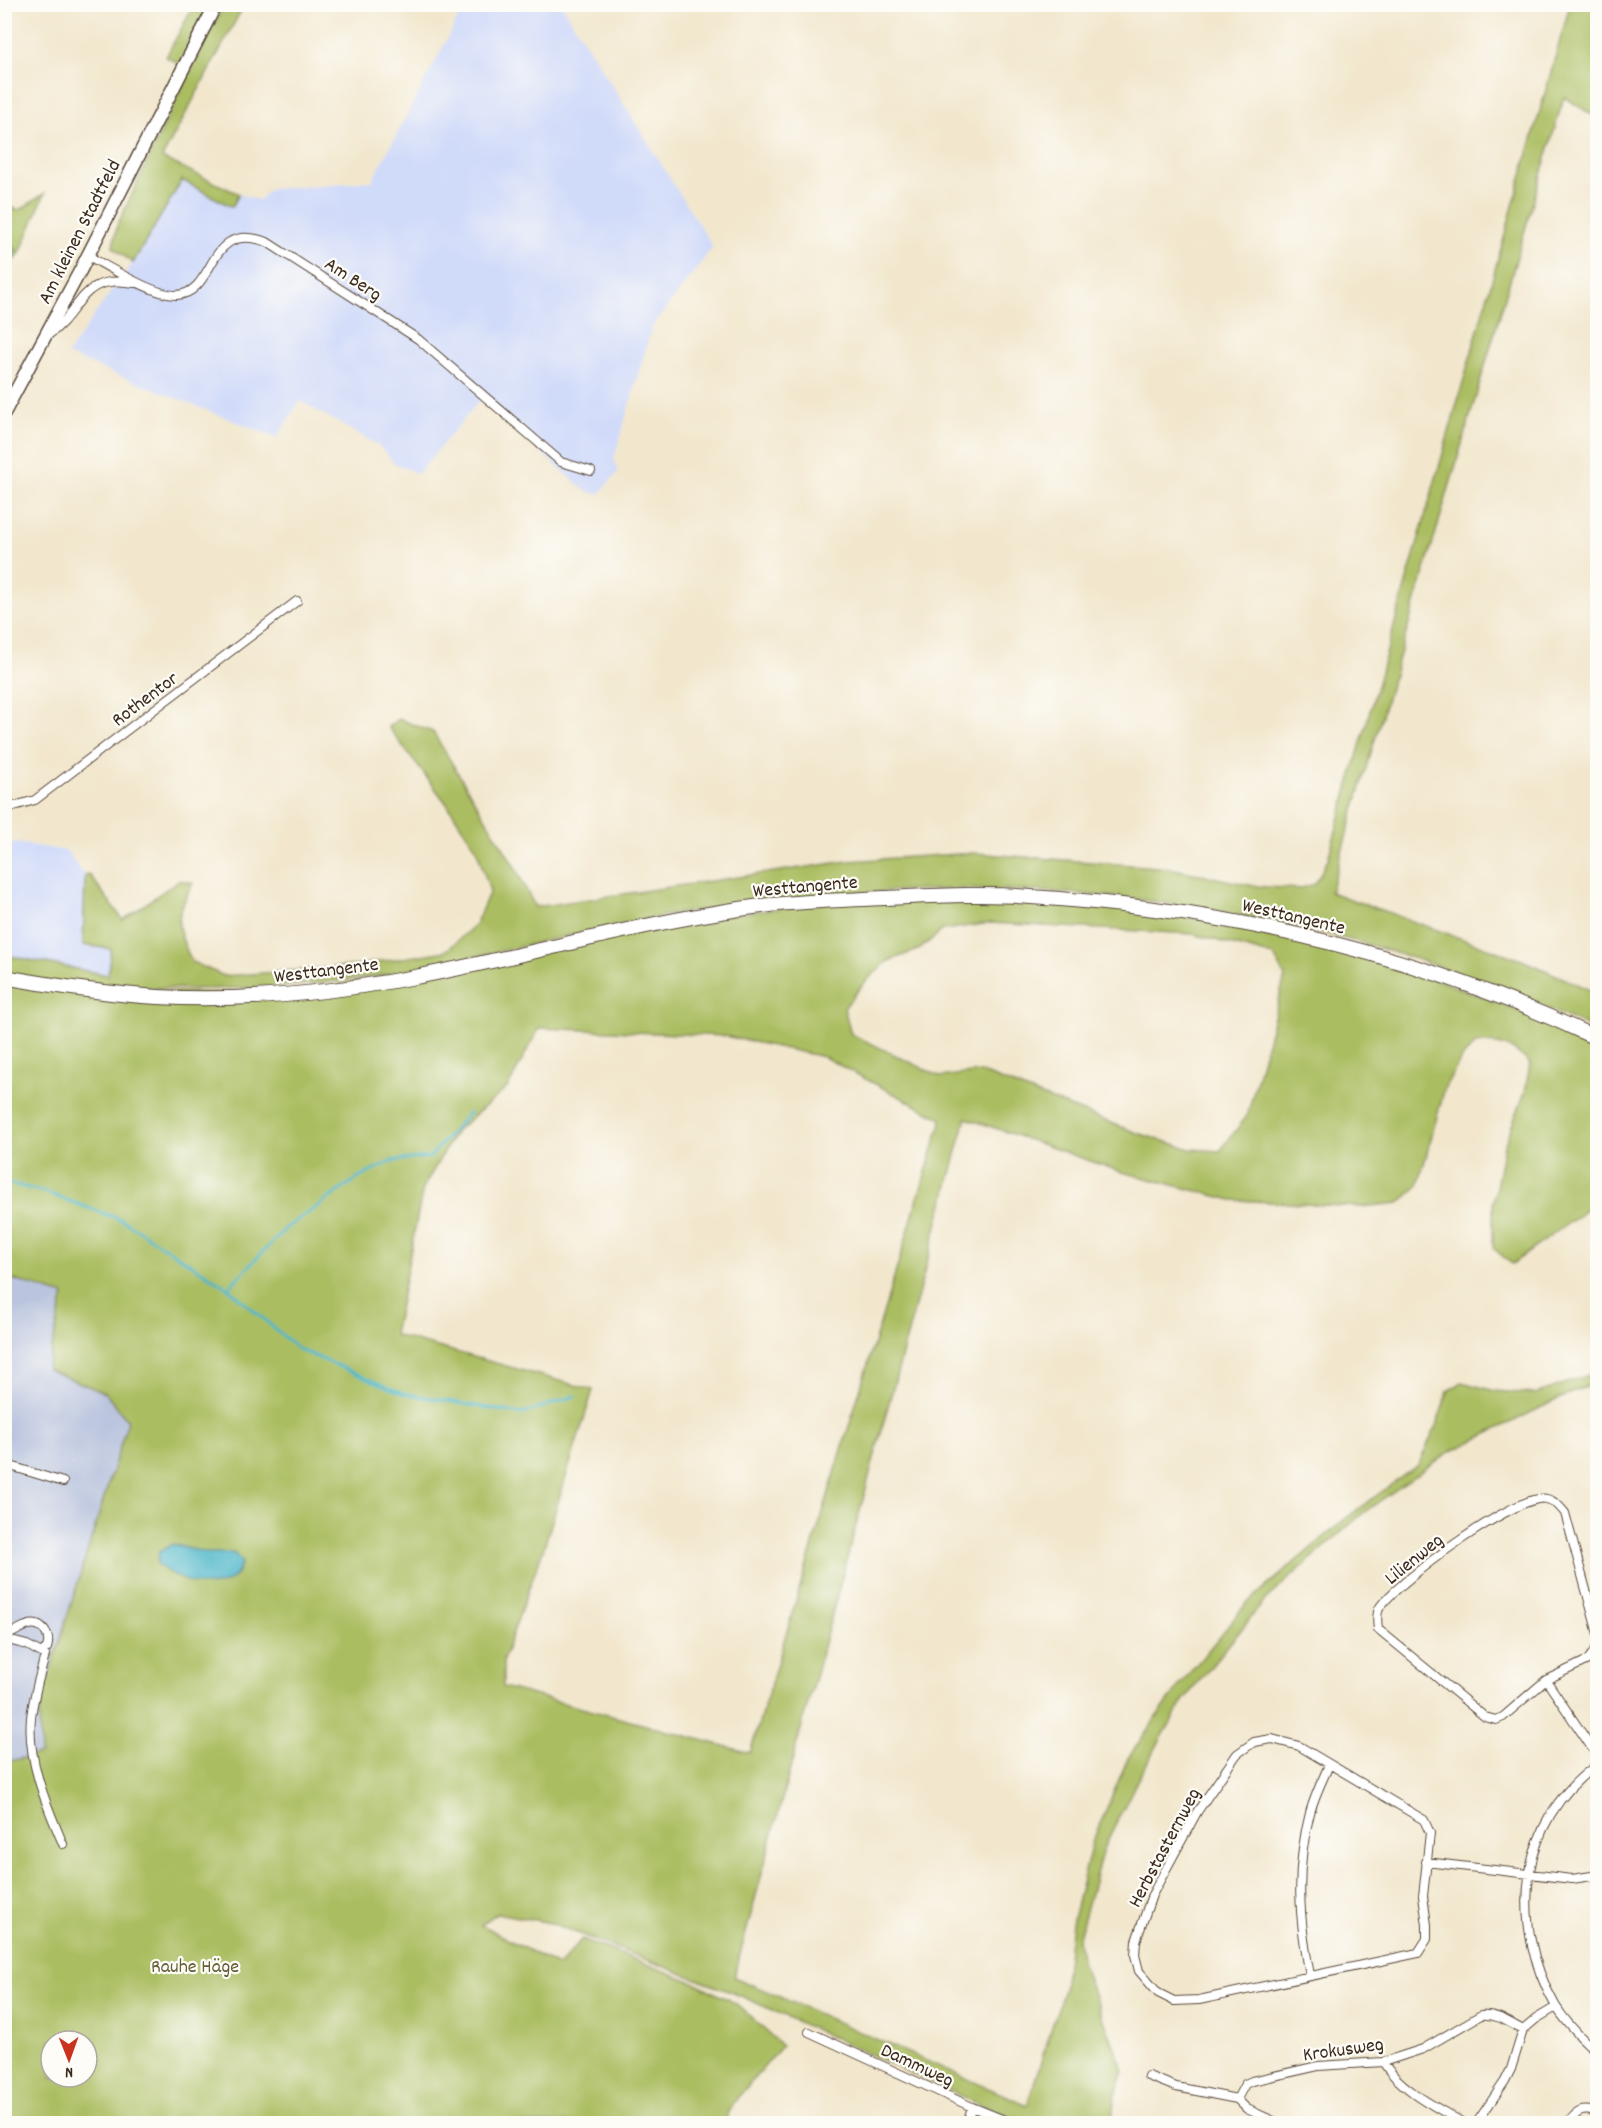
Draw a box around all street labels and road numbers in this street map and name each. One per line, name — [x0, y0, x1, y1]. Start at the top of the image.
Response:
street label: Am kleinen Stadtfeld — [32, 155, 129, 309]
street label: Am Berg — [318, 251, 387, 310]
street label: Rothentor — [107, 666, 185, 735]
street label: Westtangente — [752, 869, 859, 907]
street label: Westtangente — [1239, 892, 1348, 943]
street label: Westtangente — [273, 952, 380, 992]
street label: Lilienweg — [1379, 1528, 1450, 1593]
street label: Herbstasternweg — [1122, 1784, 1209, 1913]
street label: Krokusweg — [1301, 2031, 1386, 2070]
street label: Dammweg — [876, 2038, 958, 2096]

